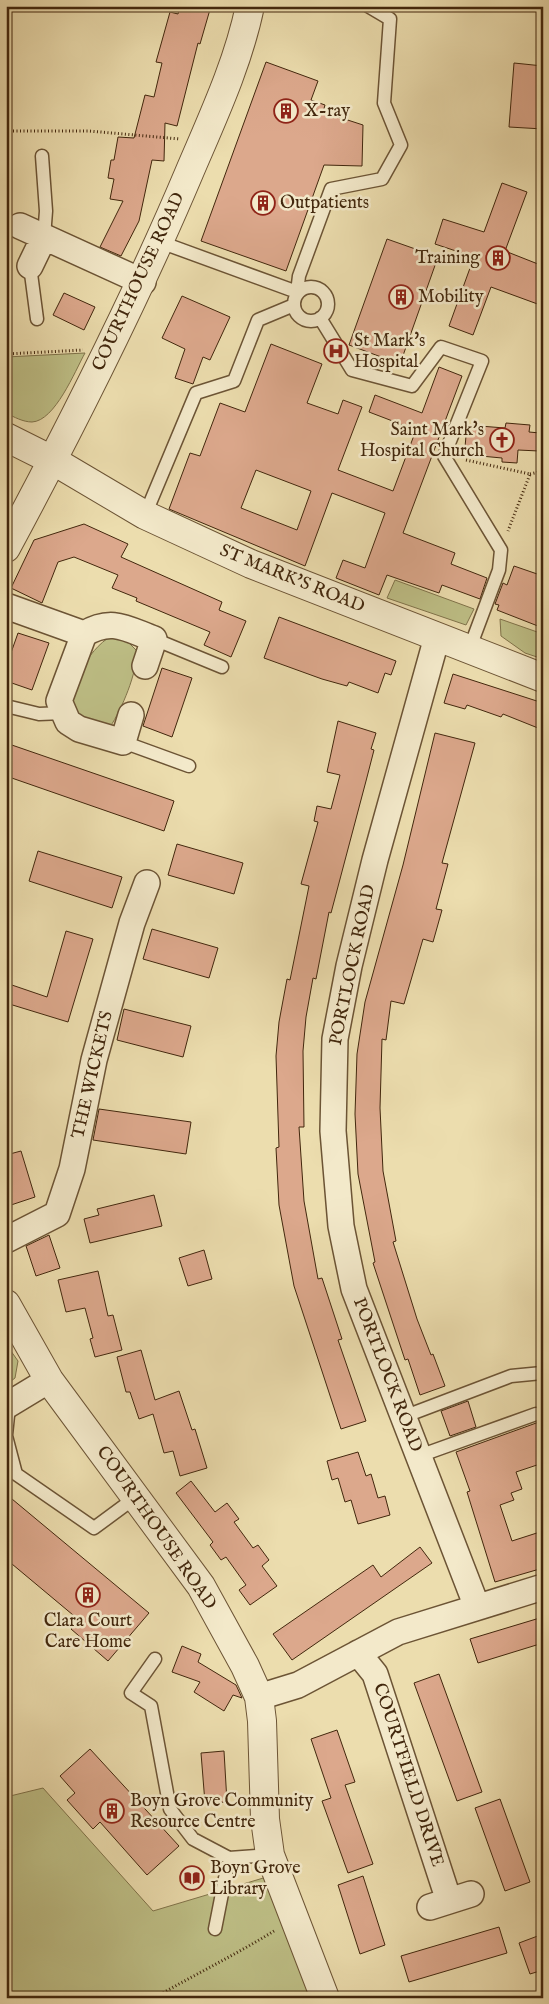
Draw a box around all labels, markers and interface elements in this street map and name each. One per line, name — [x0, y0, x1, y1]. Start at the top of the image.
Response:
building icon: X-ray — [273, 98, 299, 124]
place label: X-ray — [304, 100, 350, 123]
street label: COURTHOUSE ROAD — [87, 189, 191, 375]
building icon: Outpatients — [250, 190, 276, 216]
place label: Outpatients — [280, 192, 369, 215]
building icon: Training — [485, 245, 511, 271]
place label: Training — [415, 247, 480, 270]
building icon: Mobility — [388, 284, 414, 310]
place label: Mobility — [418, 286, 484, 309]
place label: St Mark's Hospital — [354, 330, 425, 374]
hospital icon: St Mark's Hospital — [323, 338, 349, 364]
place label: Saint Mark's Hospital Church — [360, 419, 484, 463]
church icon: Saint Mark's Hospital Church — [489, 427, 515, 453]
street label: ST MARK'S ROAD — [216, 539, 368, 619]
street label: PORTLOCK ROAD — [325, 883, 381, 1047]
street label: THE WICKETS — [67, 1009, 119, 1141]
street label: PORTLOCK ROAD — [347, 1295, 427, 1455]
street label: COURTHOUSE ROAD — [91, 1442, 221, 1614]
building icon: Clara Court Care Home — [75, 1582, 101, 1608]
place label: Clara Court Care Home — [44, 1610, 132, 1654]
street label: COURTFIELD DRIVE — [367, 1680, 449, 1870]
place label: Boyn Grove Community Resource Centre — [130, 1790, 313, 1834]
building icon: Boyn Grove Community Resource Centre — [99, 1798, 125, 1824]
place label: Boyn Grove Library — [210, 1857, 300, 1901]
library icon: Boyn Grove Library — [179, 1865, 205, 1891]

